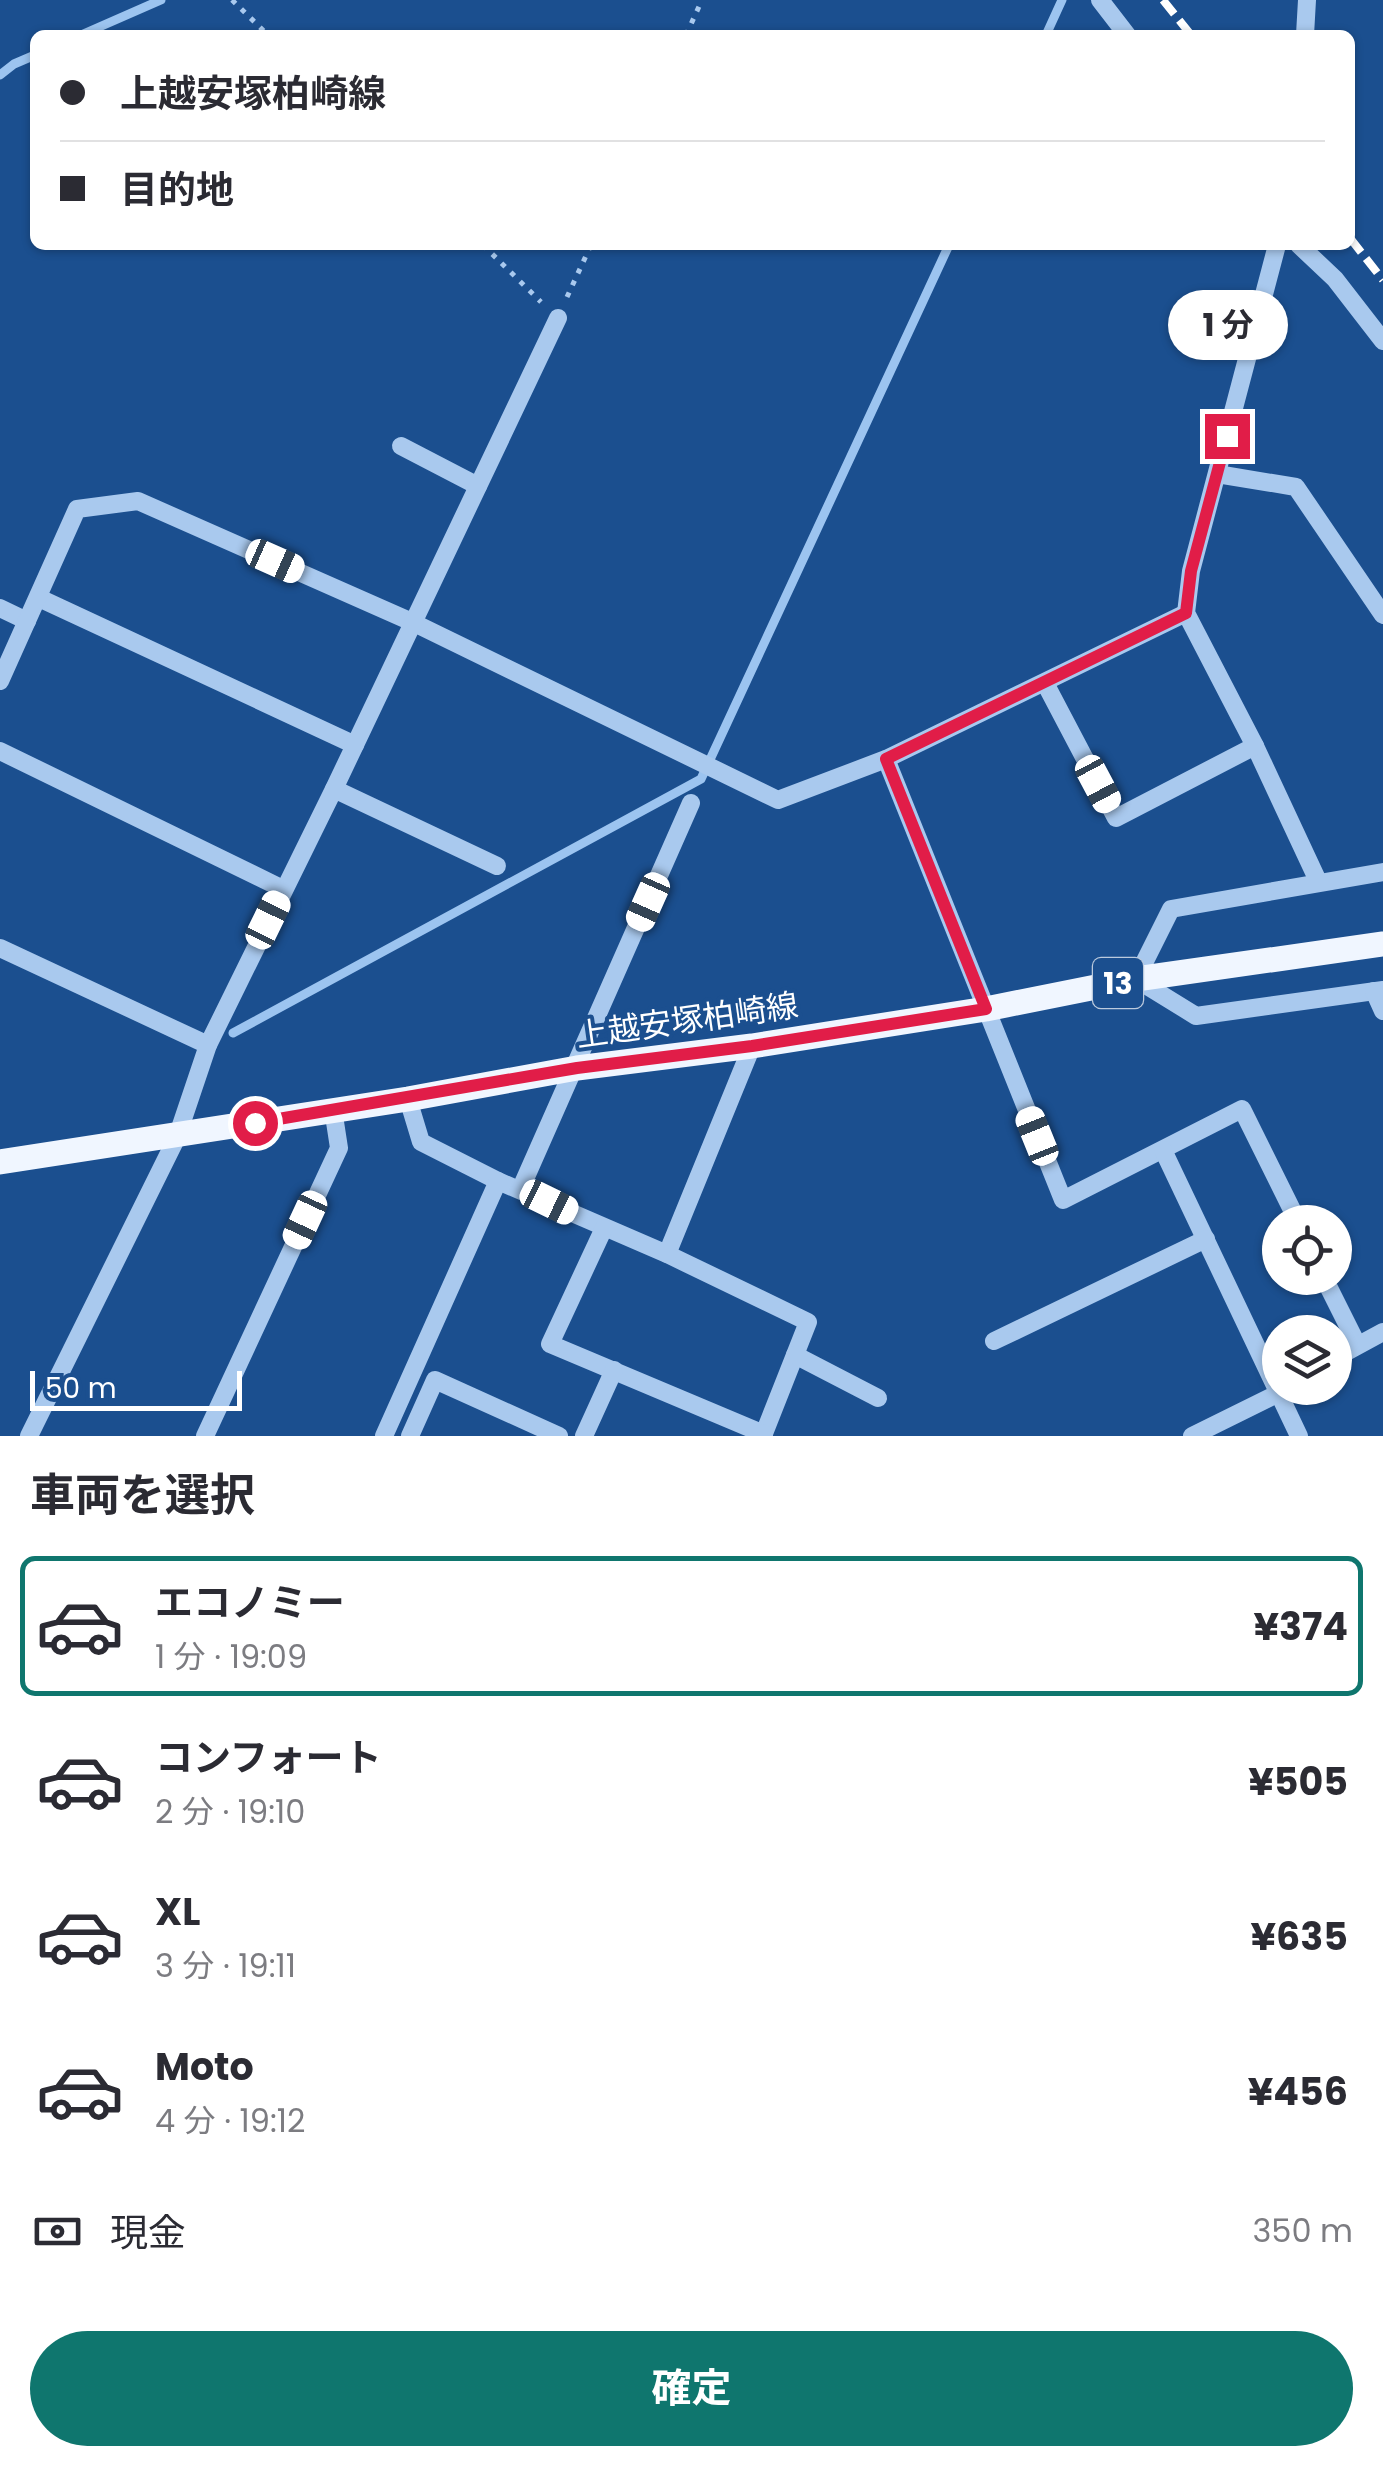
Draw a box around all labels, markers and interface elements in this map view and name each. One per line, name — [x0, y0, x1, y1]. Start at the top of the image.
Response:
text: 上越安塚柏崎線 — [120, 67, 386, 120]
text: 目的地 — [120, 163, 234, 216]
callout: 1 分 — [1167, 291, 1287, 361]
text: 1 分 — [1203, 302, 1253, 347]
route end — [1205, 414, 1250, 459]
car — [241, 535, 309, 587]
car — [1071, 750, 1125, 818]
car — [622, 868, 674, 936]
car — [241, 886, 295, 954]
road number: 13 — [1093, 958, 1143, 1008]
street label: 上越安塚柏崎線 — [573, 982, 801, 1058]
route start — [233, 1101, 278, 1146]
car — [1012, 1103, 1062, 1169]
car — [515, 1175, 583, 1229]
car — [279, 1186, 331, 1254]
map controls — [1262, 1205, 1352, 1405]
button: locate — [1262, 1205, 1352, 1295]
button: layers — [1262, 1315, 1352, 1405]
scale bar — [30, 1366, 242, 1410]
text: 50 m — [45, 1369, 116, 1408]
text: 車両を選択 — [30, 1464, 255, 1527]
text: エコノミー — [155, 1576, 345, 1629]
icon: car — [35, 1581, 125, 1671]
text: ¥374 — [1253, 1600, 1348, 1653]
text: 1 分 · 19:09 — [155, 1634, 307, 1679]
text: コンフォート — [155, 1731, 382, 1784]
icon: car — [35, 1736, 125, 1826]
text: ¥505 — [1248, 1755, 1348, 1808]
text: 2 分 · 19:10 — [155, 1789, 305, 1834]
text: XL — [155, 1885, 200, 1938]
icon: car — [35, 1891, 125, 1981]
text: ¥635 — [1251, 1910, 1348, 1963]
text: 3 分 · 19:11 — [155, 1943, 296, 1988]
text: Moto — [155, 2040, 254, 2093]
icon: car — [35, 2046, 125, 2136]
text: ¥456 — [1248, 2065, 1348, 2118]
text: 4 分 · 19:12 — [155, 2098, 305, 2143]
icon: cash — [30, 2204, 85, 2259]
text: 現金 — [110, 2206, 186, 2259]
text: 350 m — [1252, 2208, 1353, 2253]
button: 確定 — [30, 2331, 1353, 2446]

